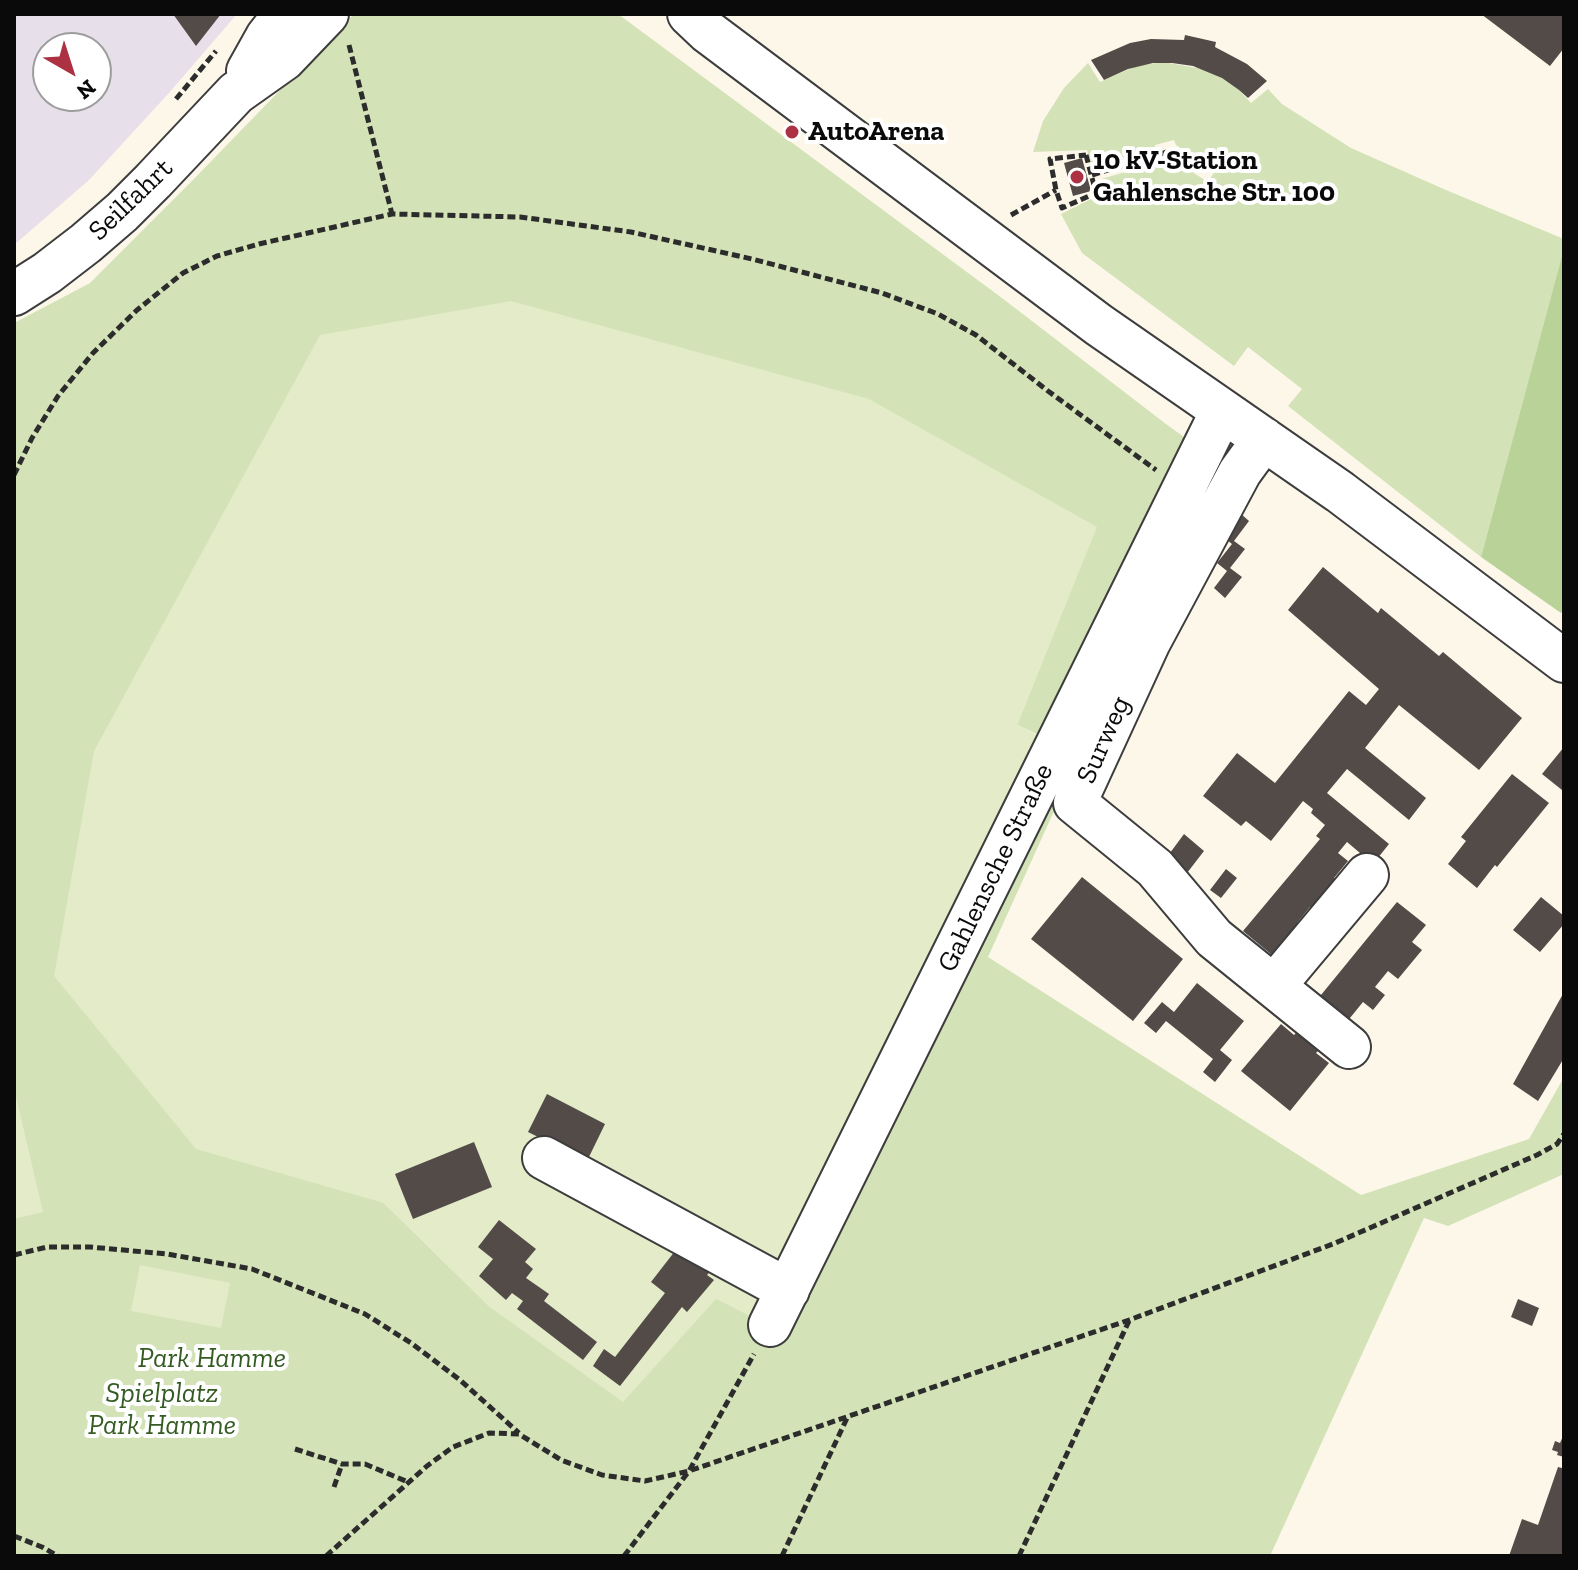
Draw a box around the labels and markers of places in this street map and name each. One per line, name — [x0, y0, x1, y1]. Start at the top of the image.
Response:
place label: AutoArena — [808, 115, 944, 149]
marker: AutoArena — [783, 123, 801, 141]
place label: 10 kV-Station Gahlensche Str. 100 — [1093, 144, 1335, 210]
marker: 10 kV-Station Gahlensche Str. 100 — [1068, 168, 1086, 186]

